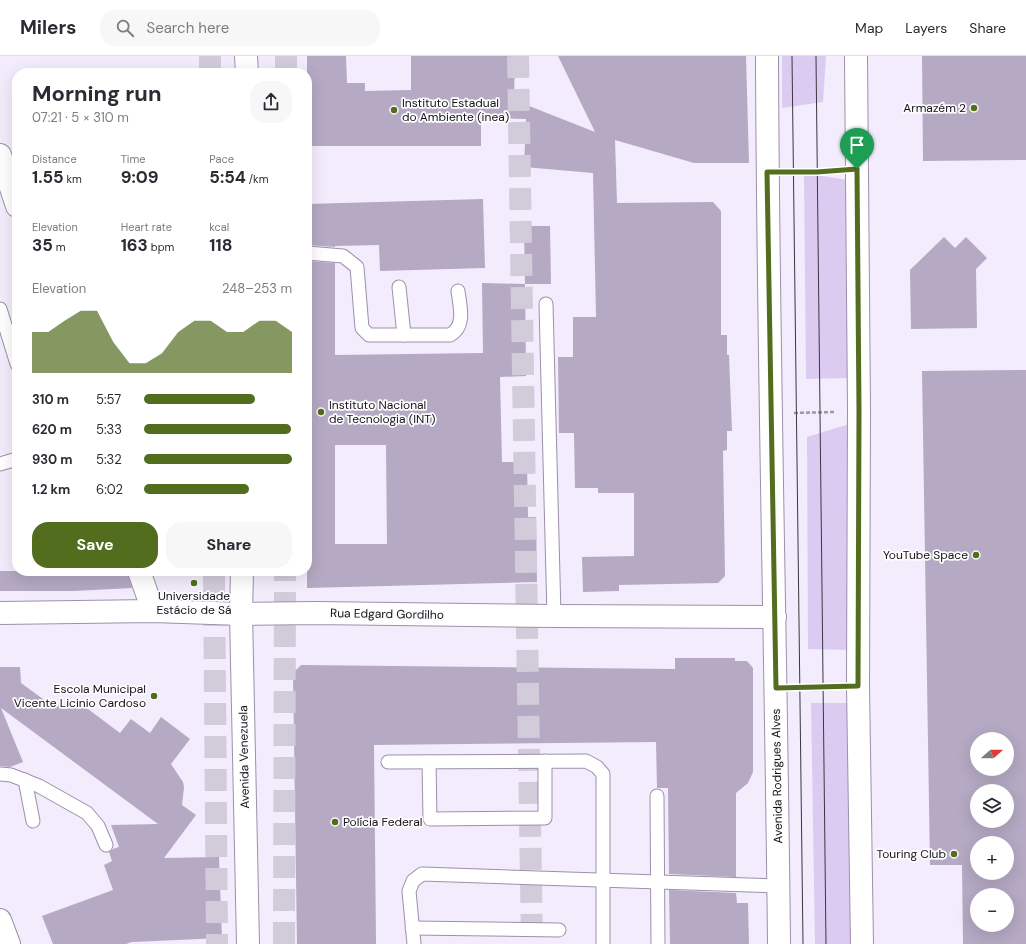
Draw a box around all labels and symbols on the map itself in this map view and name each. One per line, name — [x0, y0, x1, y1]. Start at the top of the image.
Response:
place label: Instituto Estadual do Ambiente (inea) — [402, 95, 509, 125]
place label: Armazém 2 — [903, 100, 966, 116]
marker: Armazém 2 — [969, 103, 979, 113]
marker: Instituto Estadual do Ambiente (inea) — [389, 105, 399, 115]
pin — [840, 128, 874, 169]
place label: Instituto Nacional de Tecnologia (INT) — [329, 397, 436, 427]
marker: Instituto Nacional de Tecnologia (INT) — [316, 407, 326, 417]
place label: YouTube Space — [883, 547, 968, 563]
marker: YouTube Space — [971, 550, 981, 560]
marker: Universidade Estácio de Sá — [189, 578, 199, 588]
place label: Universidade Estácio de Sá — [157, 588, 231, 618]
street label: Rua Edgard Gordilho — [330, 605, 444, 623]
place label: Escola Municipal Vicente Licinio Cardoso — [14, 681, 146, 711]
marker: Escola Municipal Vicente Licinio Cardoso — [149, 691, 159, 701]
street label: Avenida Venezuela — [235, 705, 253, 809]
street label: Avenida Rodrigues Alves — [768, 708, 786, 844]
north arrow — [970, 732, 1014, 776]
place label: Polícia Federal — [343, 814, 423, 830]
marker: Polícia Federal — [330, 817, 340, 827]
place label: Touring Club — [877, 846, 946, 862]
marker: Touring Club — [949, 849, 959, 859]

